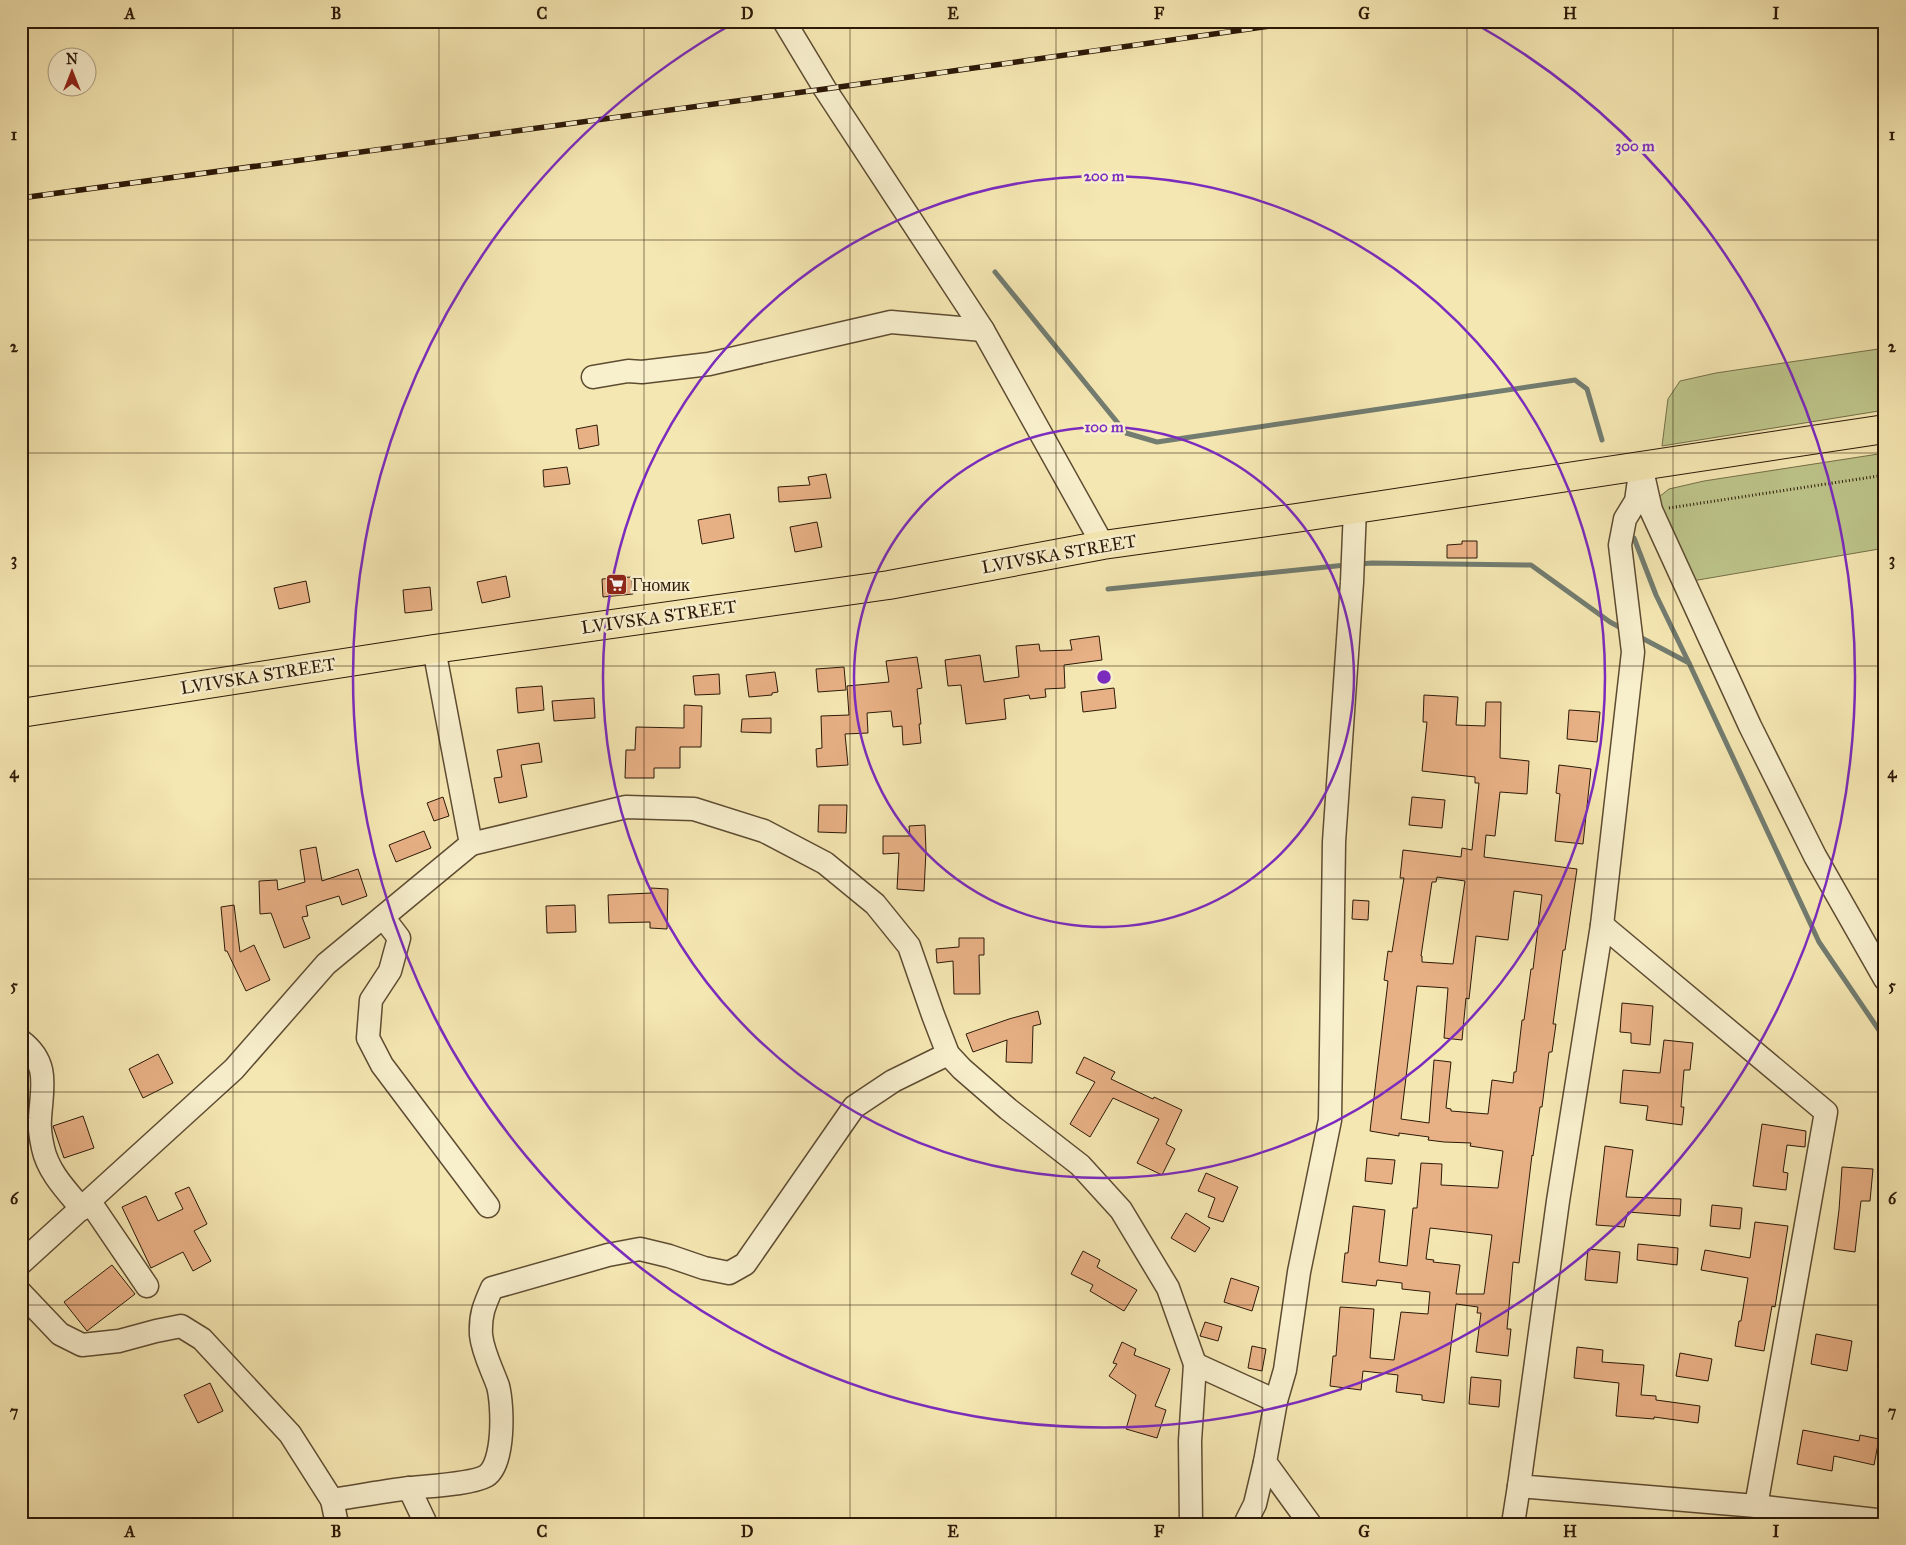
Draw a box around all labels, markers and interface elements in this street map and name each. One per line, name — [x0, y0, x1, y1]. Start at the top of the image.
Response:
text: A — [124, 4, 136, 23]
text: B — [331, 4, 341, 23]
text: C — [537, 4, 548, 23]
text: D — [741, 4, 754, 23]
text: E — [947, 4, 959, 23]
text: F — [1154, 4, 1165, 23]
text: G — [1358, 4, 1370, 23]
text: H — [1563, 4, 1577, 23]
text: I — [1773, 4, 1780, 23]
north arrow — [48, 48, 98, 98]
text: N — [66, 51, 78, 68]
text: 1 — [11, 125, 18, 144]
text: 1 — [1889, 125, 1896, 144]
text: 300 m — [1615, 137, 1655, 156]
text: 200 m — [1084, 167, 1125, 185]
text: 2 — [10, 337, 19, 356]
text: 2 — [1888, 337, 1897, 356]
text: 100 m — [1084, 418, 1124, 436]
street label: LVIVSKA STREET — [980, 530, 1138, 578]
text: 3 — [11, 550, 17, 570]
text: 3 — [1889, 550, 1895, 570]
supermarket icon: Гномик — [604, 573, 628, 597]
place label: Гномик — [632, 574, 690, 596]
street label: LVIVSKA STREET — [580, 595, 738, 639]
street label: LVIVSKA STREET — [179, 653, 337, 699]
centre of rings — [1095, 668, 1113, 686]
text: 4 — [10, 763, 20, 783]
text: 4 — [1888, 763, 1898, 783]
text: 5 — [10, 976, 18, 995]
text: 5 — [1888, 976, 1896, 995]
text: 6 — [10, 1189, 19, 1208]
text: 6 — [1888, 1189, 1897, 1208]
text: 7 — [10, 1402, 19, 1421]
text: 7 — [1888, 1402, 1897, 1421]
text: A — [124, 1522, 136, 1541]
text: B — [331, 1522, 341, 1541]
text: C — [537, 1522, 548, 1541]
text: D — [741, 1522, 754, 1541]
text: E — [947, 1522, 959, 1541]
text: F — [1154, 1522, 1165, 1541]
text: G — [1358, 1522, 1370, 1541]
text: H — [1563, 1522, 1577, 1541]
text: I — [1773, 1522, 1780, 1541]

